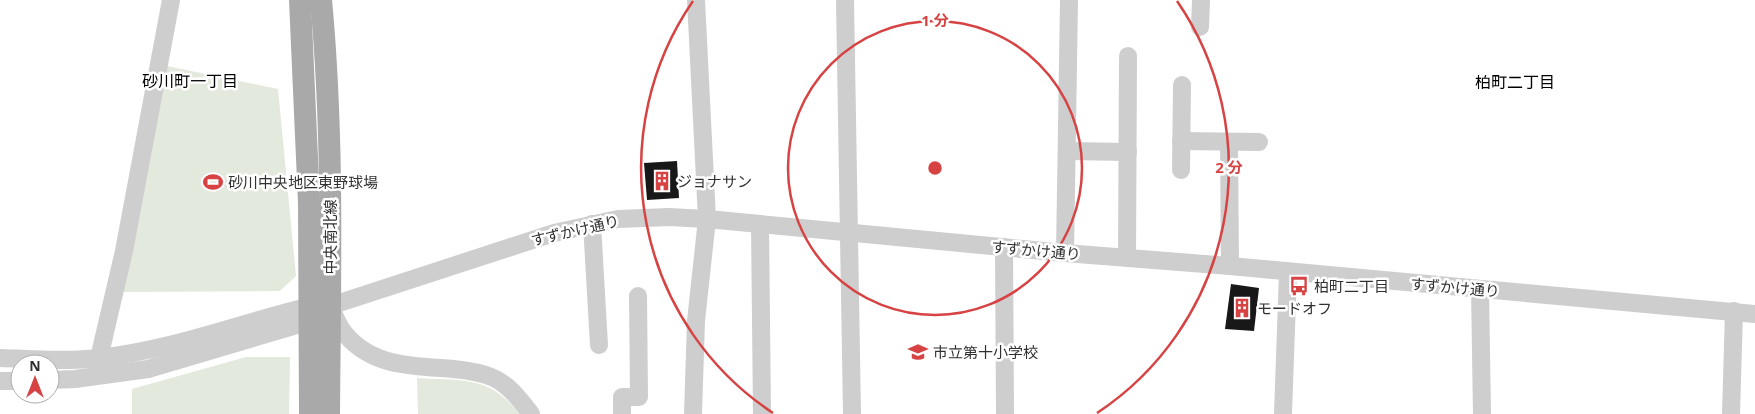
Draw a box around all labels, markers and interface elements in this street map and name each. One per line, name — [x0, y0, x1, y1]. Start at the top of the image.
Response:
text: 1 分 — [921, 10, 949, 30]
district label: 砂川町一丁目 — [142, 70, 238, 92]
district label: 柏町二丁目 — [1475, 71, 1555, 93]
text: 2 分 — [1215, 157, 1243, 177]
centre of rings — [926, 159, 944, 177]
building icon: ジョナサン — [651, 170, 673, 192]
sports icon: 砂川中央地区東野球場 — [202, 171, 224, 193]
place label: ジョナサン — [677, 171, 752, 191]
place label: 砂川中央地区東野球場 — [228, 172, 378, 192]
street label: 中央南北線 — [320, 199, 340, 275]
street label: すずかけ通り — [529, 210, 621, 250]
street label: すずかけ通り — [990, 236, 1082, 264]
street label: すずかけ通り — [1409, 273, 1501, 301]
bus stop icon: 柏町二丁目 — [1288, 275, 1310, 297]
place label: 柏町二丁目 — [1314, 276, 1389, 296]
building icon: モードオフ — [1231, 297, 1253, 319]
place label: モードオフ — [1257, 298, 1332, 318]
school or university icon: 市立第十小学校 — [907, 341, 929, 363]
place label: 市立第十小学校 — [933, 342, 1038, 362]
north arrow — [10, 354, 60, 404]
text: N — [29, 356, 41, 375]

